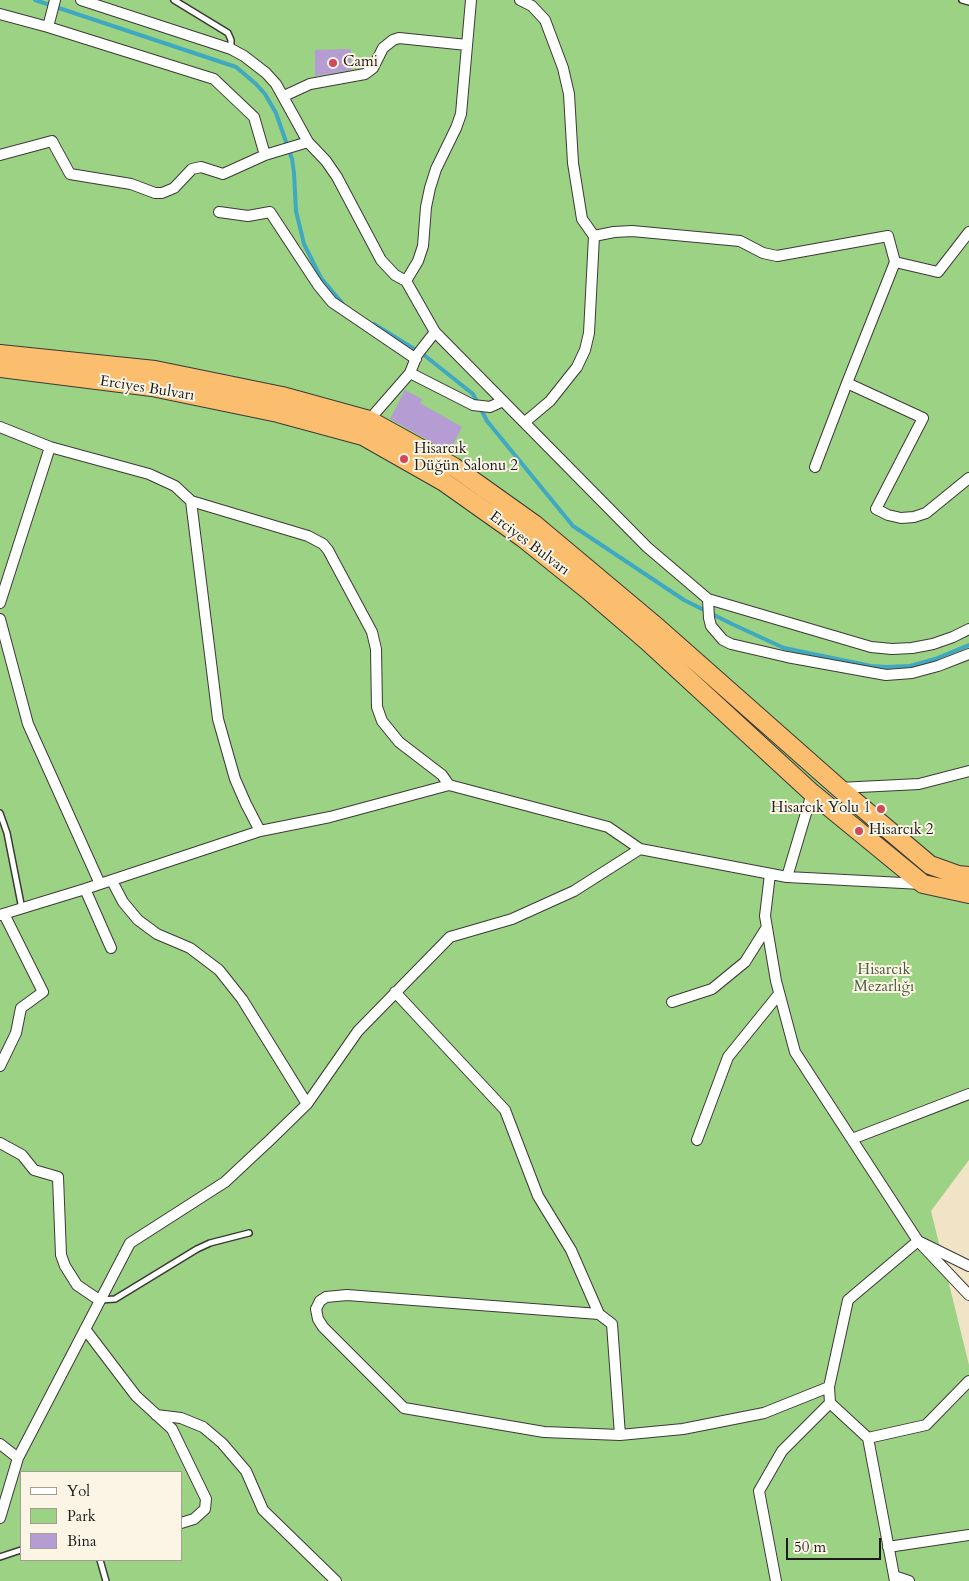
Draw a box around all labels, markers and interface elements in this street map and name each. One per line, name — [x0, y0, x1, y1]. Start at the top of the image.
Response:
place label: Cami — [343, 54, 378, 72]
marker: Cami — [327, 57, 339, 69]
street label: Erciyes Bulvarı — [98, 373, 196, 405]
place label: Hisarcık Düğün Salonu 2 — [414, 441, 518, 476]
marker: Hisarcık Düğün Salonu 2 — [398, 453, 410, 465]
street label: Erciyes Bulvarı — [485, 508, 573, 580]
place label: Hisarcık Yolu 1 — [771, 800, 871, 818]
marker: Hisarcık Yolu 1 — [875, 803, 887, 815]
place label: Hisarcık 2 — [869, 822, 934, 840]
marker: Hisarcık 2 — [853, 825, 865, 837]
park label: Hisarcık Mezarlığı — [854, 962, 914, 997]
legend — [20, 1471, 182, 1561]
text: Yol — [67, 1481, 90, 1501]
text: Park — [67, 1506, 96, 1526]
scale bar — [789, 1528, 884, 1560]
text: Bina — [67, 1531, 96, 1551]
text: 50 m — [794, 1537, 826, 1557]

